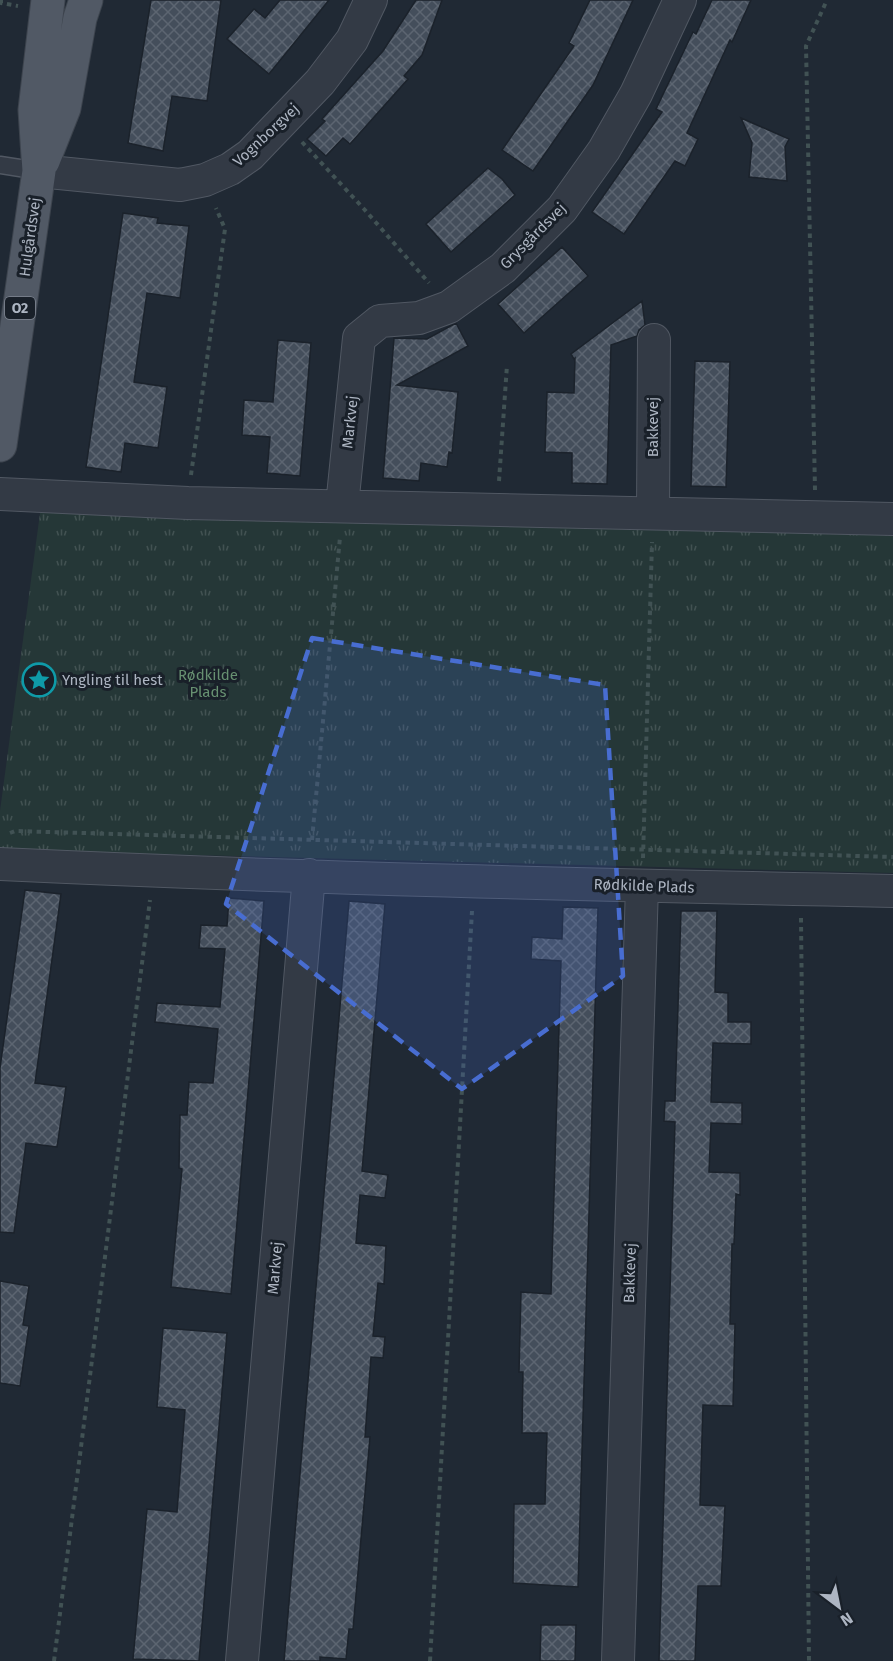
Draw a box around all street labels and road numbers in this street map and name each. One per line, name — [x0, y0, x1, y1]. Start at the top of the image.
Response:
street label: Vognborgvej — [229, 100, 303, 170]
street label: Hulgårdsvej — [16, 196, 44, 278]
street label: Grysgårdsvej — [496, 199, 570, 273]
road number: O2 — [5, 297, 35, 319]
street label: Markvej — [338, 395, 362, 449]
street label: Bakkevej — [644, 397, 662, 457]
street label: Rødkilde Plads — [593, 875, 695, 897]
street label: Markvej — [264, 1241, 286, 1295]
street label: Bakkevej — [620, 1243, 640, 1303]

